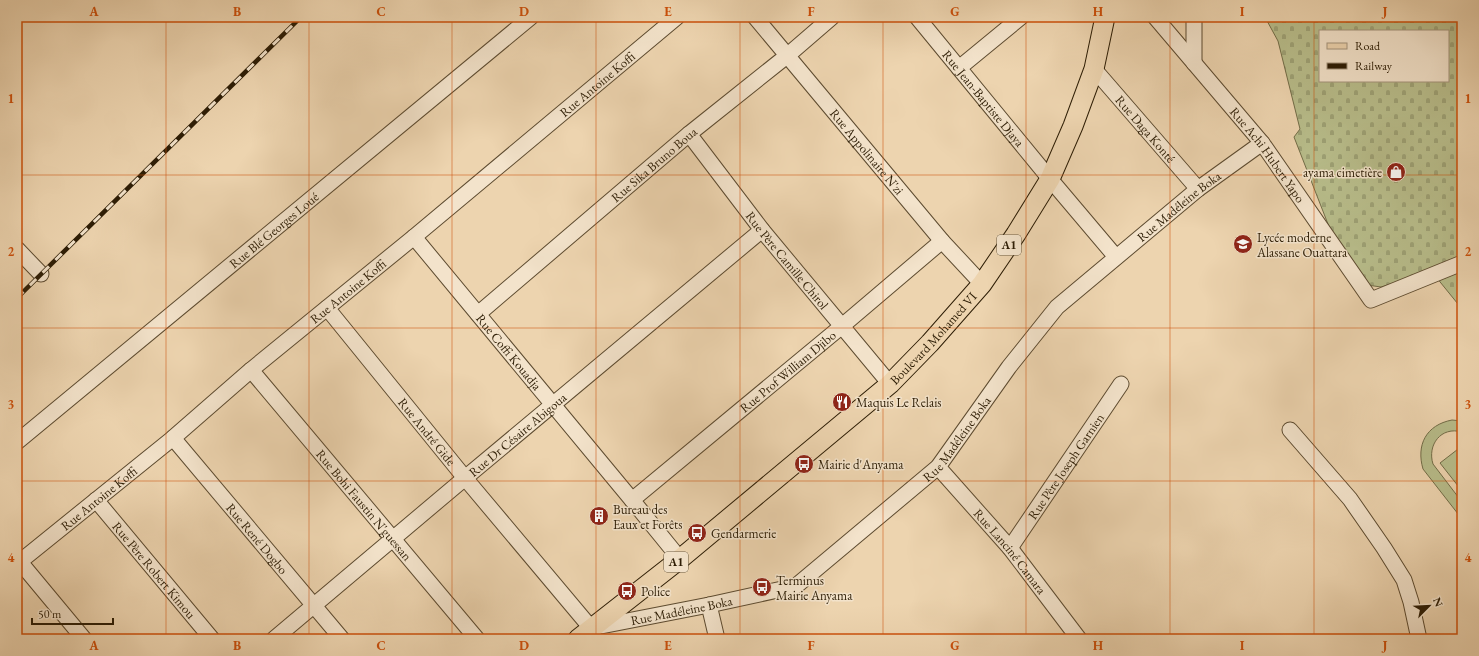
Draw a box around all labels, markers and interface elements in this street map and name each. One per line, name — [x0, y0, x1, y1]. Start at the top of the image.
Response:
text: A — [88, 3, 99, 20]
text: B — [233, 3, 241, 20]
text: C — [376, 3, 386, 20]
text: D — [519, 3, 529, 20]
text: E — [664, 3, 672, 20]
text: F — [807, 3, 815, 20]
text: G — [950, 3, 960, 20]
text: H — [1093, 3, 1104, 20]
text: I — [1240, 3, 1245, 20]
text: J — [1381, 3, 1388, 20]
legend — [1319, 30, 1449, 82]
text: Road — [1355, 38, 1381, 54]
street label: Rue Jean-Baptiste Djaya — [938, 47, 1028, 151]
street label: Rue Antoine Koffi — [556, 48, 639, 121]
text: Railway — [1355, 58, 1393, 74]
text: 1 — [8, 90, 15, 107]
text: 1 — [1465, 90, 1472, 107]
street label: Rue Daga Konté — [1112, 92, 1179, 166]
street label: Rue Achi Hubert Yapo — [1226, 104, 1309, 206]
street label: Rue Appolinaire N'zi — [826, 105, 908, 198]
street label: Rue Sika Bruno Boua — [608, 123, 701, 206]
shop icon: ayama cimetière — [1385, 161, 1407, 183]
place label: ayama cimetière — [1303, 164, 1382, 181]
street label: Rue Madéleine Boka — [1134, 167, 1225, 246]
street label: Rue Blé Georges Loué — [226, 188, 322, 272]
street label: Rue Père Camille Chirol — [742, 208, 832, 313]
place label: Lycée moderne Alassane Ouattara — [1256, 229, 1348, 261]
school or university icon: Lycée moderne Alassane Ouattara — [1232, 233, 1254, 255]
road number: A1 — [997, 235, 1021, 255]
text: 2 — [8, 243, 15, 260]
text: 2 — [1465, 243, 1472, 260]
street label: Rue Antoine Koffi — [307, 255, 390, 327]
street label: Boulevard Mohamed VI — [886, 288, 981, 388]
street label: Rue Coffi Kouadja — [472, 310, 546, 394]
street label: Rue Prof William Djibo — [736, 327, 839, 416]
street label: Rue Dr Césaire Abigoua — [465, 388, 571, 480]
restaurant icon: Maquis Le Relais — [831, 391, 853, 413]
street label: Rue Madéleine Boka — [919, 392, 995, 485]
street label: Rue André Gide — [394, 394, 459, 469]
place label: Maquis Le Relais — [856, 394, 942, 411]
text: 3 — [8, 396, 15, 413]
text: 3 — [1465, 396, 1472, 413]
street label: Rue Père Joseph Garnien — [1024, 410, 1108, 523]
street label: Rue Bohi Faustin N'guessan — [312, 446, 416, 564]
bus stop icon: Mairie d'Anyama — [793, 453, 815, 475]
place label: Mairie d'Anyama — [818, 456, 904, 473]
street label: Rue Antoine Koffi — [57, 462, 141, 534]
street label: Rue René Dogbo — [222, 500, 292, 578]
place label: Bureau des Eaux et Forêts — [613, 501, 682, 533]
building icon: Bureau des Eaux et Forêts — [588, 505, 610, 527]
street label: Rue Lanciné Camara — [970, 505, 1050, 598]
street label: Rue Père Robert Kimou — [108, 518, 199, 622]
bus stop icon: Gendarmerie — [686, 522, 708, 544]
place label: Gendarmerie — [711, 525, 776, 542]
text: 4 — [8, 549, 15, 566]
text: 4 — [1465, 549, 1472, 566]
road number: A1 — [664, 552, 688, 572]
place label: Terminus Mairie Anyama — [776, 572, 853, 604]
bus stop icon: Terminus Mairie Anyama — [751, 576, 773, 598]
bus stop icon: Police — [616, 580, 638, 602]
place label: Police — [641, 583, 670, 600]
north arrow — [1409, 586, 1449, 626]
street label: Rue Madéleine Boka — [629, 592, 735, 629]
text: N — [1430, 595, 1446, 609]
scale bar — [32, 600, 113, 626]
text: 50 m — [38, 606, 62, 622]
text: A — [88, 637, 99, 654]
text: B — [233, 637, 241, 654]
text: C — [376, 637, 386, 654]
text: D — [519, 637, 529, 654]
text: E — [664, 637, 672, 654]
text: F — [807, 637, 815, 654]
text: G — [950, 637, 960, 654]
text: H — [1093, 637, 1104, 654]
text: I — [1240, 637, 1245, 654]
text: J — [1381, 637, 1388, 654]

